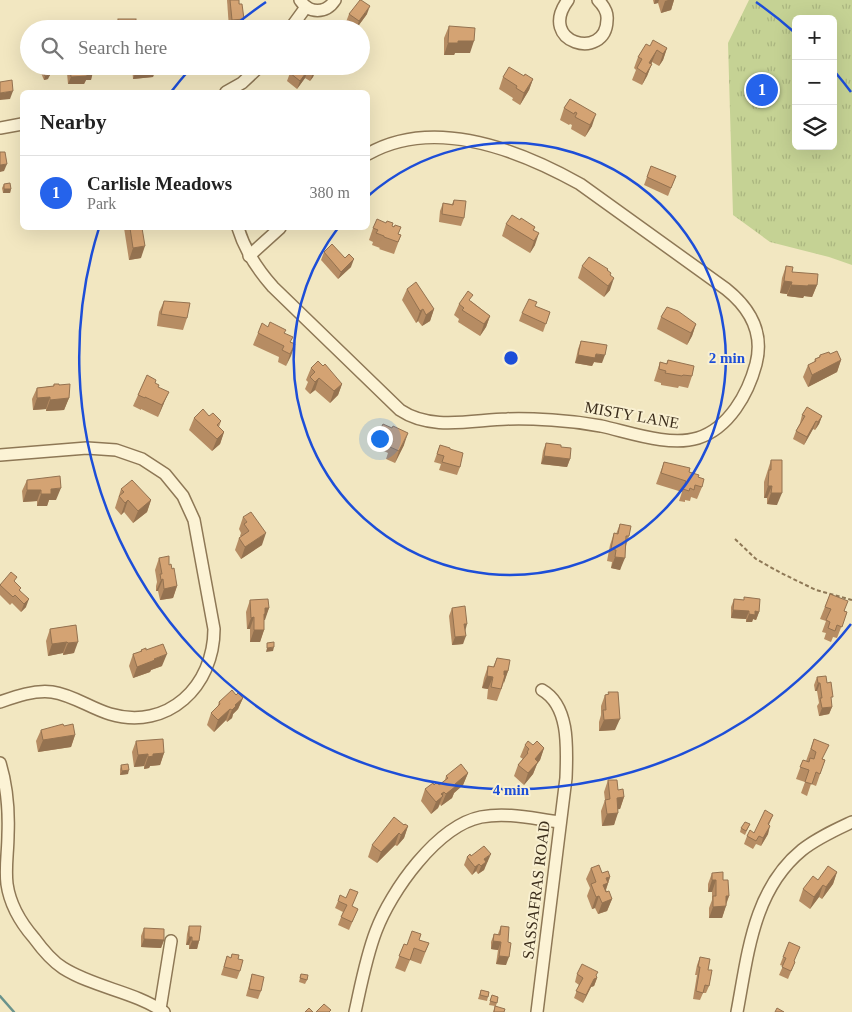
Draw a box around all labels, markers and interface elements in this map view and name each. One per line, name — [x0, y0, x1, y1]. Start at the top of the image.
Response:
map controls — [792, 15, 837, 150]
button: + — [792, 15, 837, 60]
search box — [20, 20, 370, 75]
icon: search — [38, 34, 66, 62]
text: Search here — [78, 37, 167, 58]
button: − — [792, 60, 837, 105]
pin: 1 — [746, 71, 778, 109]
button: layers — [792, 105, 837, 150]
text: Nearby — [40, 110, 107, 134]
text: Carlisle Meadows — [87, 173, 232, 194]
text: 1 — [52, 184, 60, 201]
text: 380 m — [310, 184, 350, 201]
text: Park — [87, 195, 116, 212]
centre of rings — [502, 349, 520, 367]
text: 2 min — [709, 350, 746, 366]
street label: MISTY LANE — [583, 398, 681, 432]
your location — [367, 426, 393, 452]
text: 4 min — [493, 782, 530, 798]
street label: SASSAFRAS ROAD — [519, 820, 553, 960]

